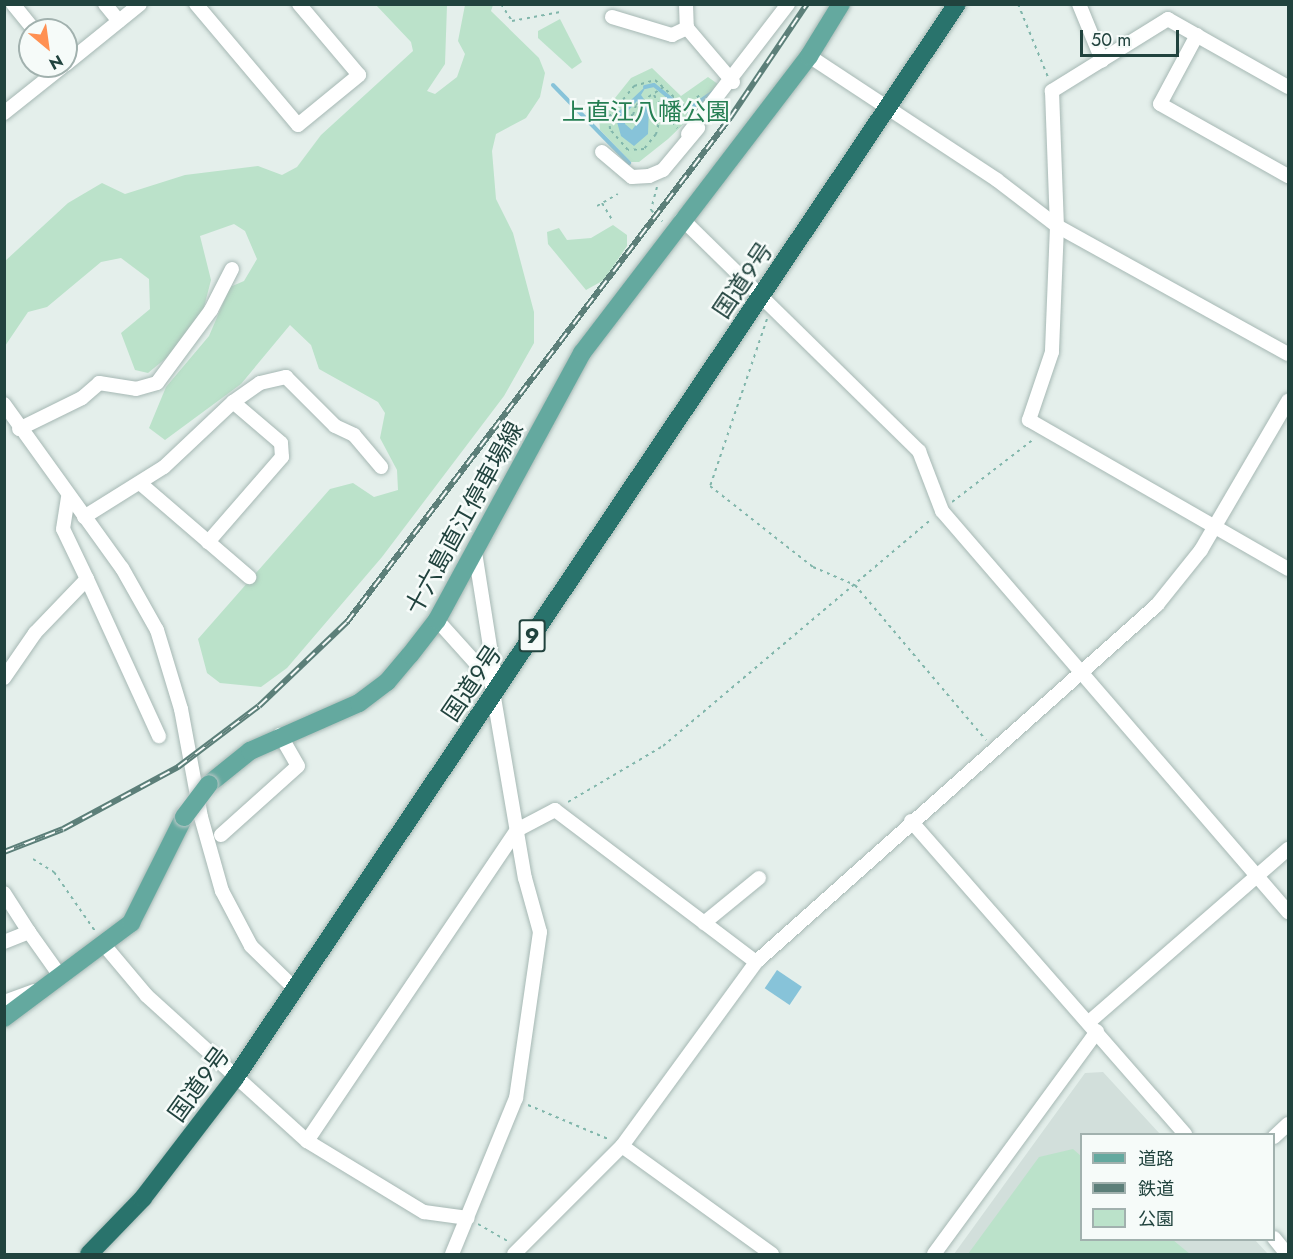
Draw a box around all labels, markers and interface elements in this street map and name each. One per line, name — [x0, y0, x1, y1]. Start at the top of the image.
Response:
north arrow — [18, 18, 78, 78]
scale bar — [1083, 18, 1182, 56]
text: 50 m — [1091, 27, 1131, 53]
text: N — [45, 49, 67, 76]
park label: 上直江八幡公園 — [562, 98, 730, 126]
street label: 国道9号 — [707, 236, 779, 324]
street label: 十六島直江停車場線 — [399, 417, 529, 619]
road number: 9 — [518, 617, 546, 655]
street label: 国道9号 — [436, 639, 508, 727]
street label: 国道9号 — [162, 1041, 236, 1127]
legend — [1080, 1133, 1275, 1241]
text: 道路 — [1138, 1146, 1174, 1172]
text: 鉄道 — [1138, 1176, 1174, 1202]
text: 公園 — [1138, 1206, 1174, 1232]

